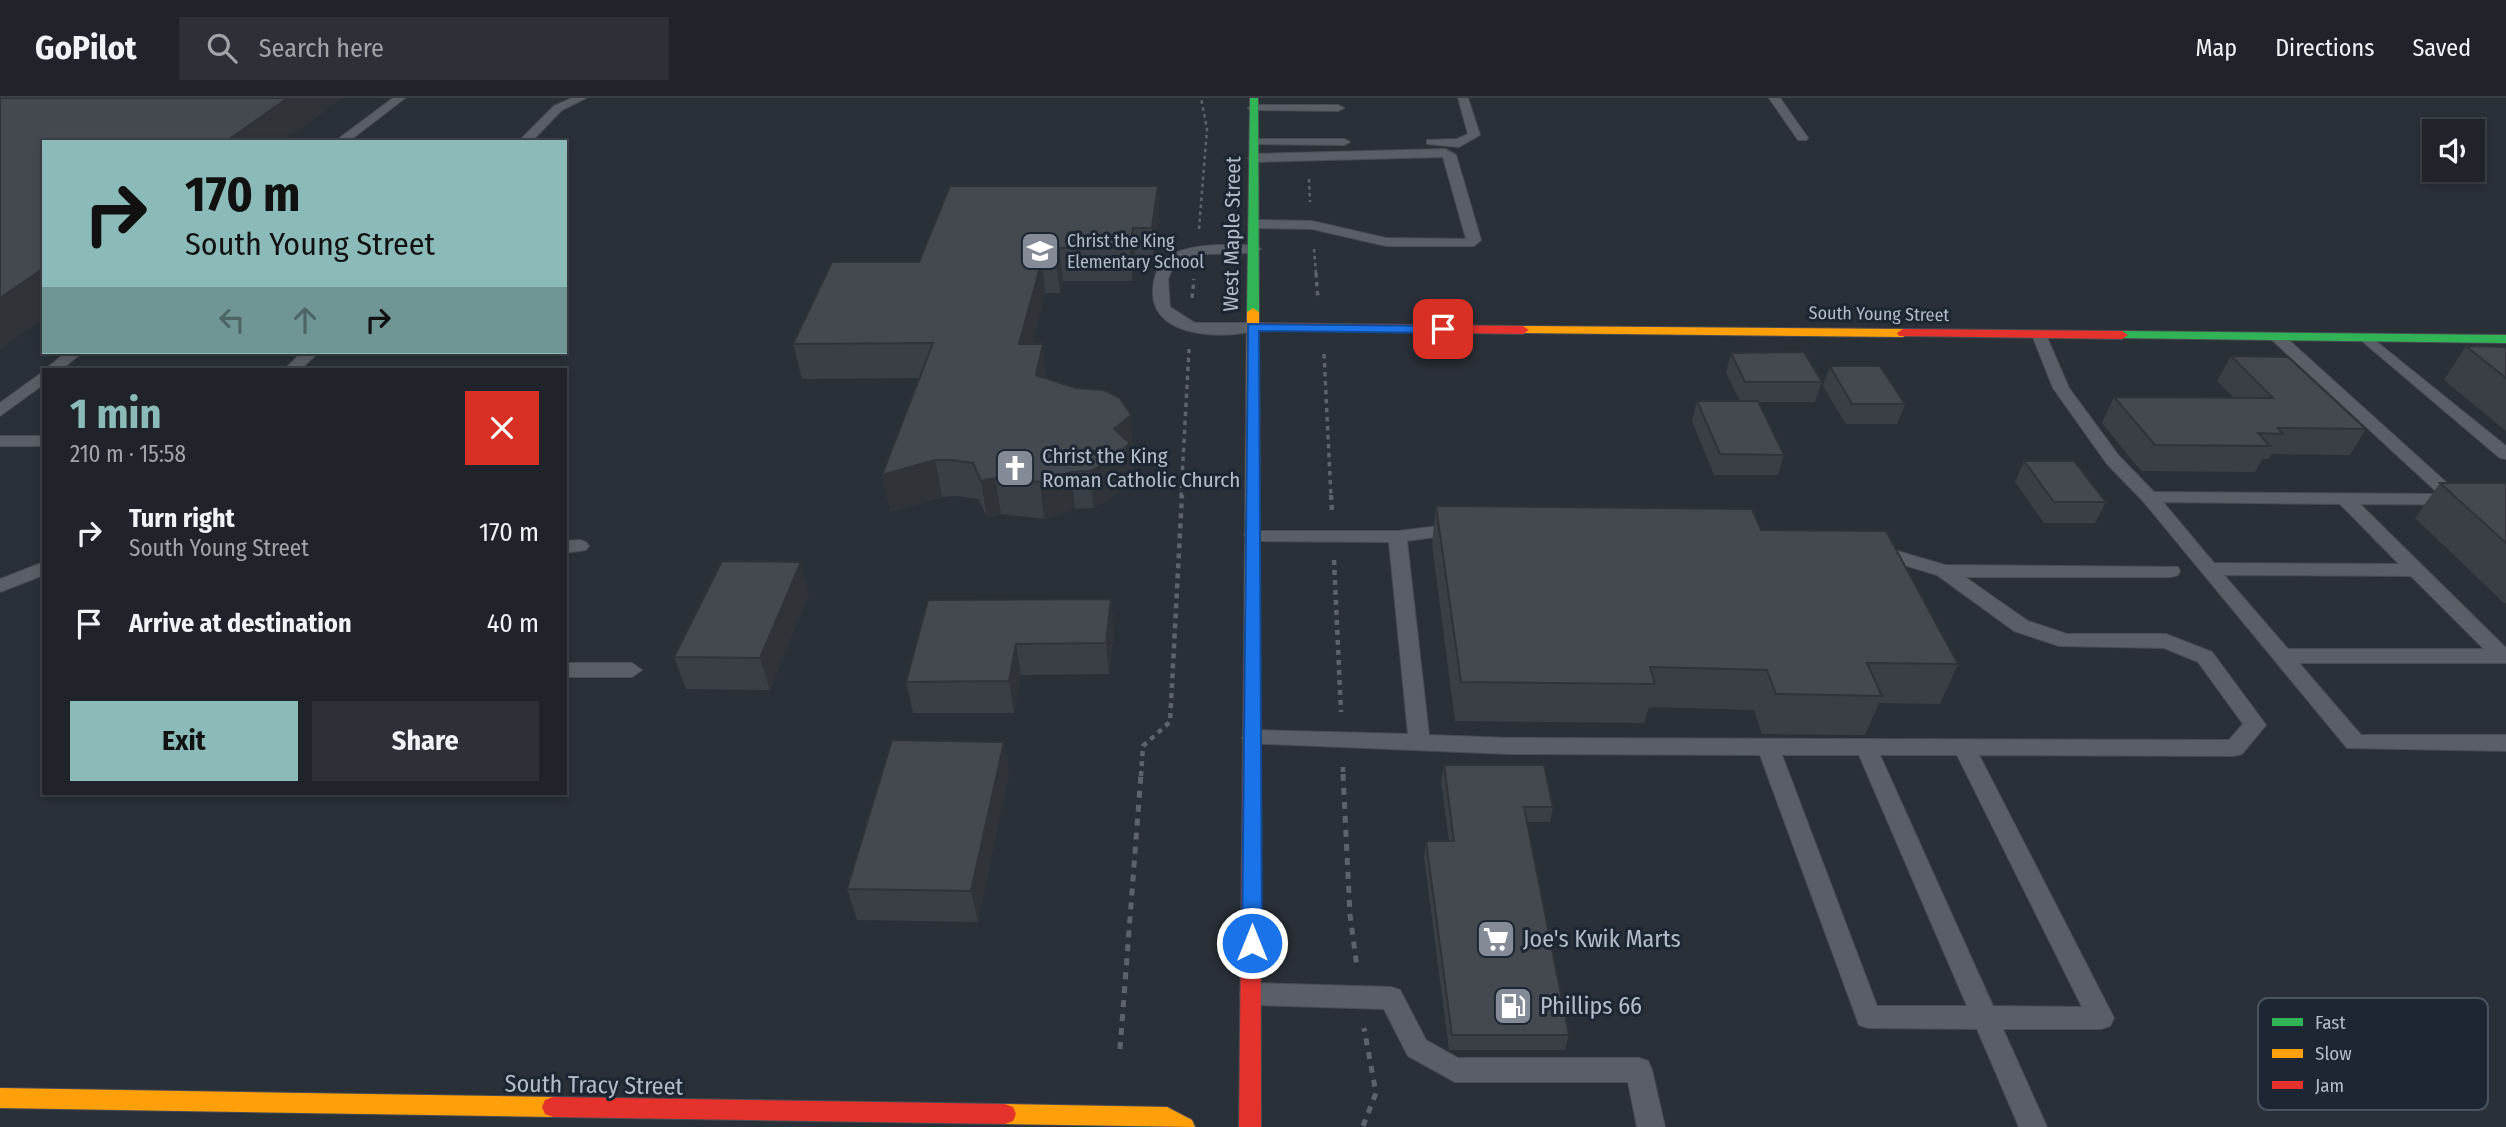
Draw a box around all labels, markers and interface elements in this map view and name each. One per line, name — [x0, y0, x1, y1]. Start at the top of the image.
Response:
search box — [179, 17, 669, 80]
text: GoPilot — [35, 28, 137, 68]
icon: search — [203, 29, 241, 67]
text: Search here — [259, 33, 384, 64]
text: Map — [2196, 34, 2237, 62]
text: Directions — [2275, 34, 2374, 62]
text: Saved — [2412, 34, 2471, 62]
map controls — [2422, 119, 2485, 182]
button: sound — [2422, 119, 2485, 182]
street label: West Maple Street — [1218, 156, 1246, 312]
text: 170 m — [185, 165, 301, 224]
icon: right — [70, 168, 161, 259]
text: South Young Street — [185, 225, 435, 263]
school or university icon: Christ the King Elementary School — [1019, 230, 1061, 272]
place label: Christ the King Elementary School — [1067, 230, 1204, 273]
pin — [1413, 299, 1473, 359]
icon: left — [213, 301, 251, 339]
icon: ahead — [286, 301, 324, 339]
icon: right — [359, 301, 397, 339]
street label: South Young Street — [1808, 302, 1950, 326]
icon: arrive — [1424, 310, 1462, 348]
text: 1 min — [70, 389, 161, 439]
button: close — [465, 391, 539, 465]
text: 210 m · 15:58 — [70, 440, 186, 468]
place label: Christ the King Roman Catholic Church — [1042, 443, 1240, 493]
church icon: Christ the King Roman Catholic Church — [994, 447, 1036, 489]
text: Turn right — [129, 503, 235, 534]
icon: right — [70, 514, 108, 552]
text: 170 m — [479, 517, 539, 548]
text: South Young Street — [129, 534, 309, 562]
icon: arrive — [70, 605, 108, 643]
text: Arrive at destination — [129, 608, 352, 639]
text: 40 m — [487, 608, 539, 639]
button: Exit — [70, 701, 298, 781]
button: Share — [312, 701, 539, 781]
position arrow — [1215, 906, 1289, 980]
supermarket icon: Joe's Kwik Marts — [1475, 918, 1517, 960]
place label: Joe's Kwik Marts — [1523, 925, 1681, 953]
fuel station icon: Phillips 66 — [1492, 985, 1534, 1027]
place label: Phillips 66 — [1540, 992, 1642, 1020]
legend — [2258, 998, 2488, 1110]
text: Fast — [2315, 1011, 2346, 1034]
text: Slow — [2315, 1042, 2352, 1065]
street label: South Tracy Street — [504, 1069, 684, 1101]
text: Jam — [2315, 1074, 2344, 1097]

